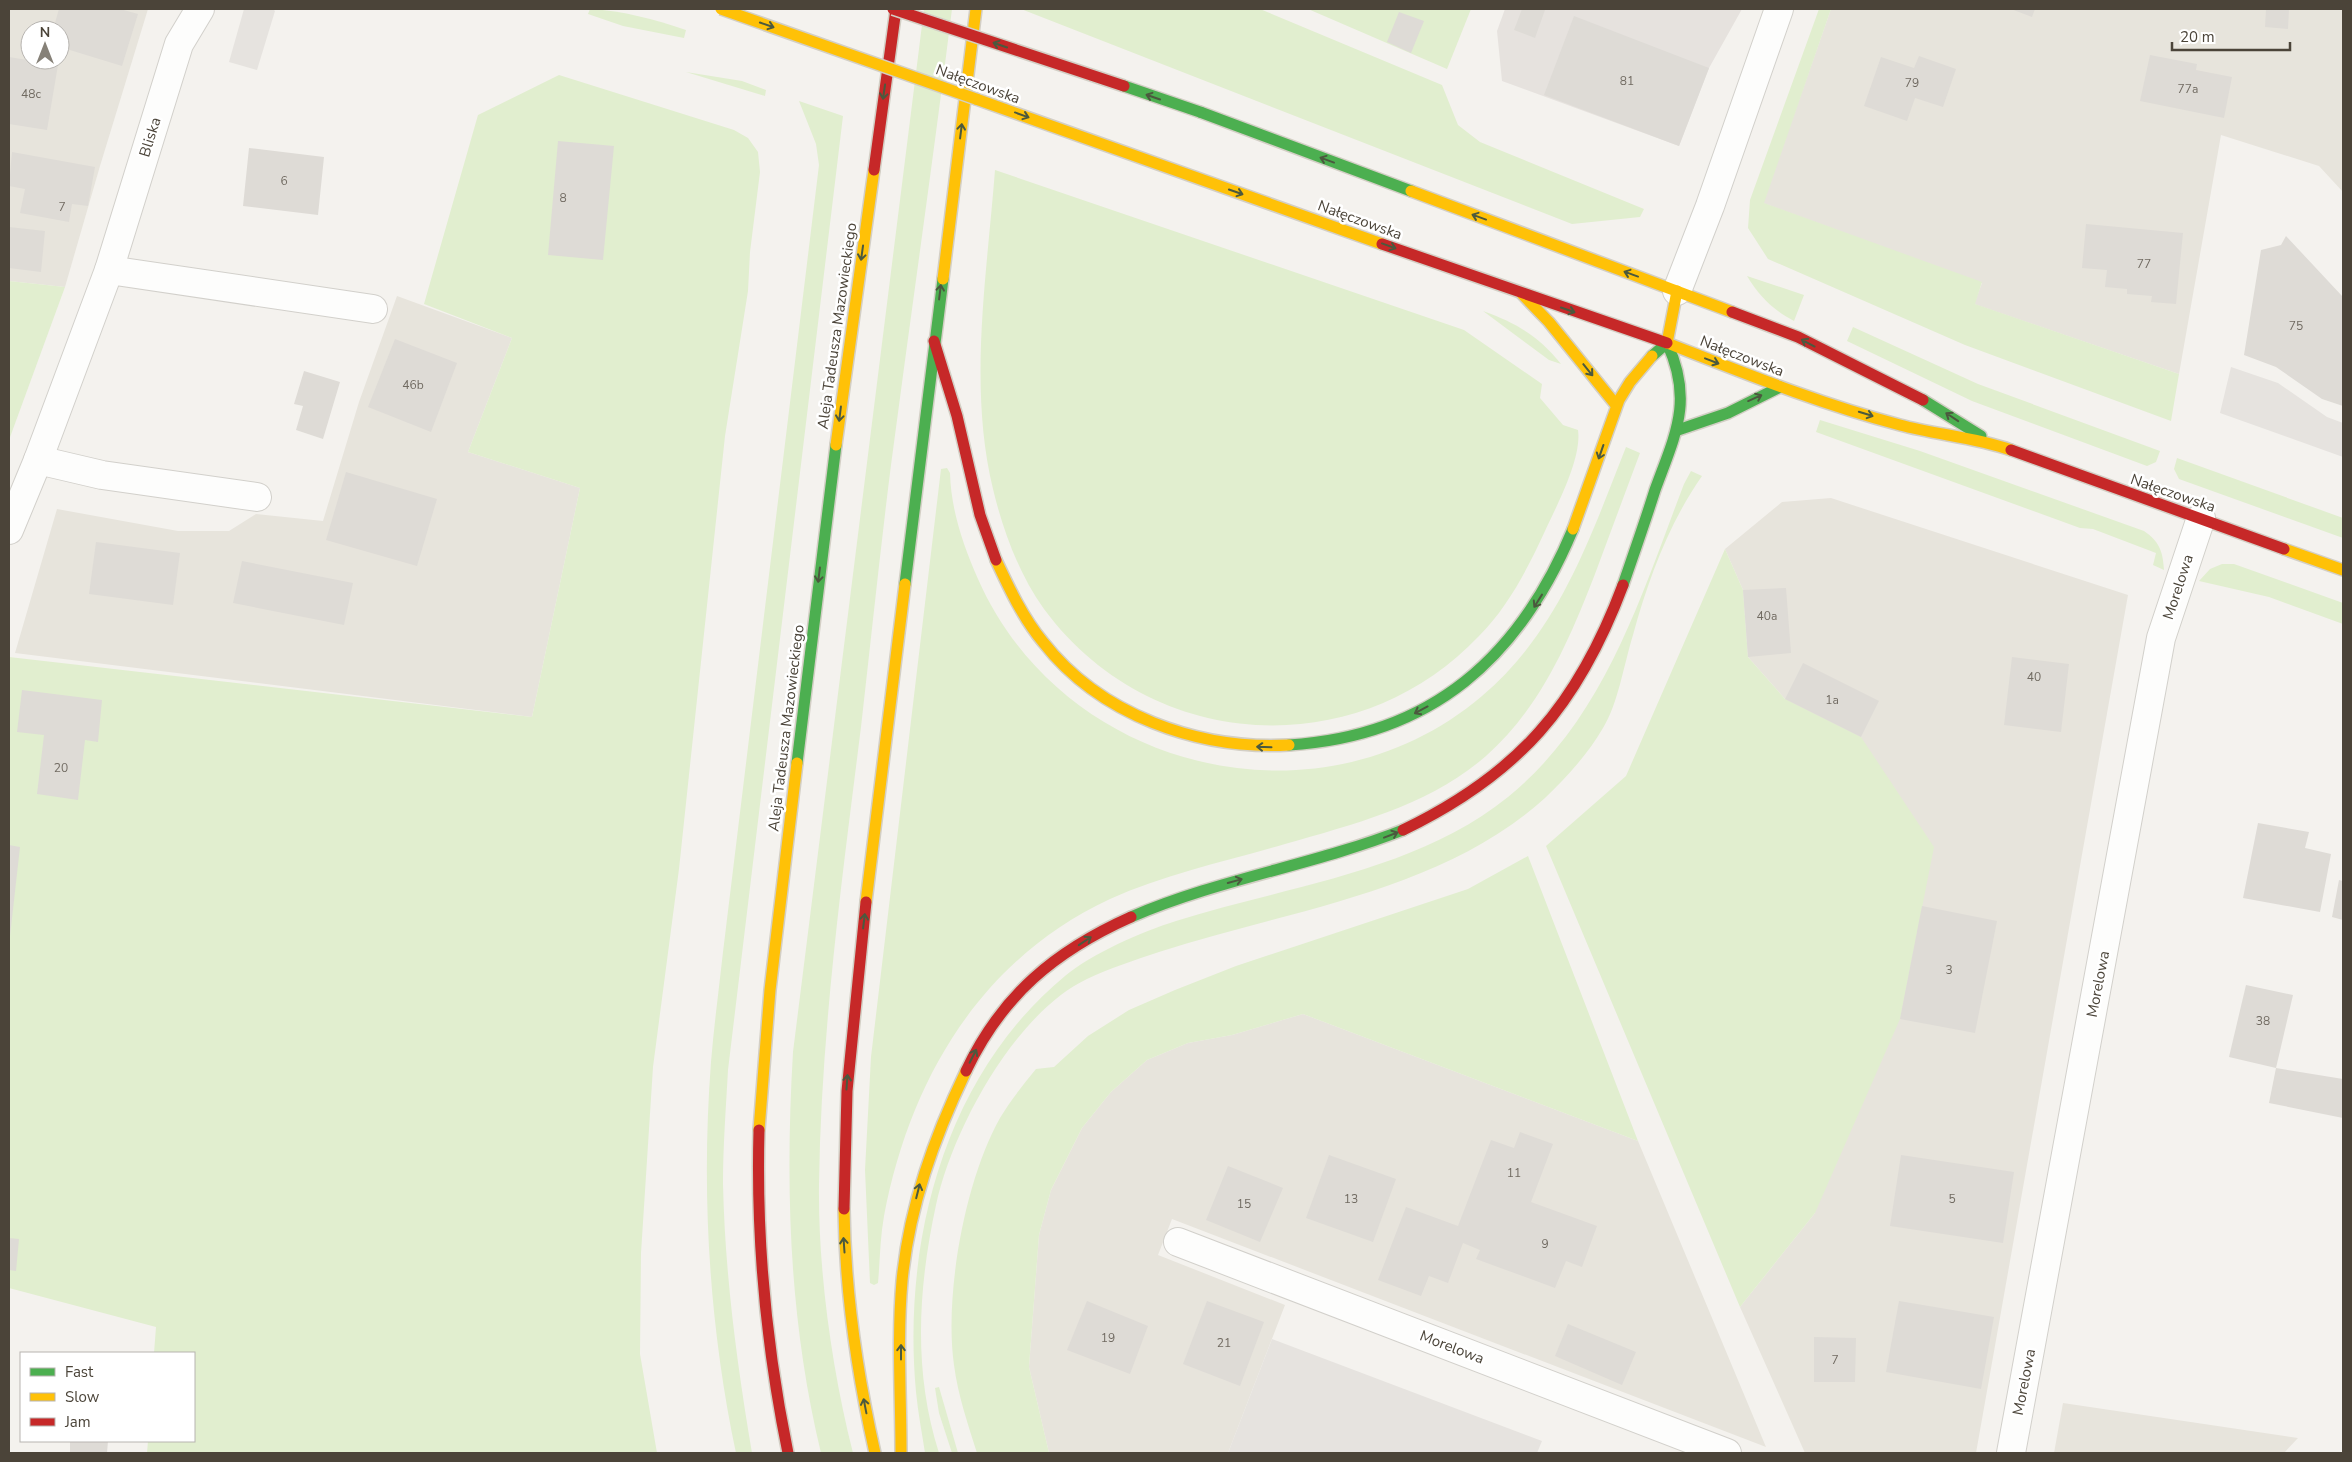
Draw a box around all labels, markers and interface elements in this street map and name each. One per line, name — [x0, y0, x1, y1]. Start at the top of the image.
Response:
north arrow — [20, 20, 70, 70]
scale bar — [2172, 20, 2290, 52]
one-way arrow — [759, 21, 774, 30]
text: N — [40, 23, 50, 42]
text: 20 m — [2180, 27, 2215, 47]
one-way arrow — [992, 40, 1008, 49]
street label: Nałęczowska — [933, 59, 1023, 109]
house number: 81 — [1620, 73, 1634, 89]
house number: 79 — [1905, 75, 1919, 91]
house number: 77a — [2178, 81, 2198, 97]
one-way arrow — [879, 83, 889, 99]
house number: 48c — [21, 86, 41, 102]
one-way arrow — [1146, 92, 1162, 101]
one-way arrow — [1014, 111, 1030, 120]
street label: Bliska — [134, 115, 166, 159]
one-way arrow — [956, 123, 966, 139]
one-way arrow — [1320, 155, 1335, 164]
house number: 6 — [280, 173, 288, 189]
one-way arrow — [1228, 188, 1243, 197]
house number: 8 — [559, 190, 567, 206]
street label: Nałęczowska — [1315, 195, 1405, 245]
house number: 7 — [58, 199, 66, 215]
one-way arrow — [1472, 212, 1487, 221]
street label: Aleja Tadeusza Mazowieckiego — [813, 221, 861, 431]
one-way arrow — [1381, 242, 1396, 251]
one-way arrow — [856, 244, 866, 260]
house number: 77 — [2137, 256, 2151, 272]
one-way arrow — [1624, 269, 1640, 278]
one-way arrow — [936, 285, 946, 301]
one-way arrow — [1559, 305, 1575, 315]
house number: 75 — [2289, 318, 2303, 334]
street label: Nałęczowska — [1697, 331, 1787, 381]
one-way arrow — [1801, 338, 1816, 347]
one-way arrow — [1704, 357, 1719, 366]
one-way arrow — [1582, 363, 1593, 376]
house number: 46b — [402, 377, 424, 393]
one-way arrow — [1747, 393, 1762, 403]
one-way arrow — [835, 405, 845, 421]
one-way arrow — [1857, 410, 1873, 419]
one-way arrow — [1946, 412, 1960, 422]
one-way arrow — [1596, 443, 1605, 459]
street label: Nałęczowska — [2128, 469, 2218, 517]
street label: Morelowa — [2158, 552, 2198, 622]
one-way arrow — [814, 567, 824, 583]
one-way arrow — [1532, 593, 1542, 607]
house number: 40a — [1757, 608, 1777, 624]
street label: Aleja Tadeusza Mazowieckiego — [763, 623, 809, 833]
house number: 40 — [2027, 669, 2041, 685]
house number: 1a — [1825, 692, 1839, 708]
one-way arrow — [1413, 705, 1428, 715]
one-way arrow — [1257, 742, 1273, 751]
house number: 20 — [54, 760, 68, 776]
one-way arrow — [1383, 830, 1398, 839]
one-way arrow — [1227, 876, 1243, 886]
one-way arrow — [859, 913, 869, 929]
one-way arrow — [1078, 936, 1092, 946]
street label: Morelowa — [2082, 949, 2114, 1019]
house number: 3 — [1945, 962, 1953, 978]
house number: 38 — [2256, 1013, 2270, 1029]
one-way arrow — [968, 1048, 978, 1063]
one-way arrow — [842, 1074, 852, 1090]
house number: 11 — [1507, 1165, 1521, 1181]
one-way arrow — [914, 1183, 923, 1199]
house number: 13 — [1344, 1191, 1358, 1207]
house number: 5 — [1948, 1191, 1956, 1207]
house number: 15 — [1237, 1196, 1251, 1212]
house number: 9 — [1541, 1236, 1549, 1252]
one-way arrow — [840, 1237, 849, 1253]
street label: Morelowa — [1417, 1326, 1487, 1368]
house number: 19 — [1101, 1330, 1115, 1346]
house number: 21 — [1217, 1335, 1231, 1351]
one-way arrow — [896, 1344, 906, 1360]
street label: Morelowa — [2008, 1347, 2040, 1417]
legend — [20, 1352, 195, 1442]
house number: 7 — [1831, 1352, 1839, 1368]
text: Fast — [65, 1362, 94, 1382]
text: Slow — [65, 1387, 100, 1407]
one-way arrow — [859, 1398, 869, 1414]
text: Jam — [64, 1412, 91, 1432]

